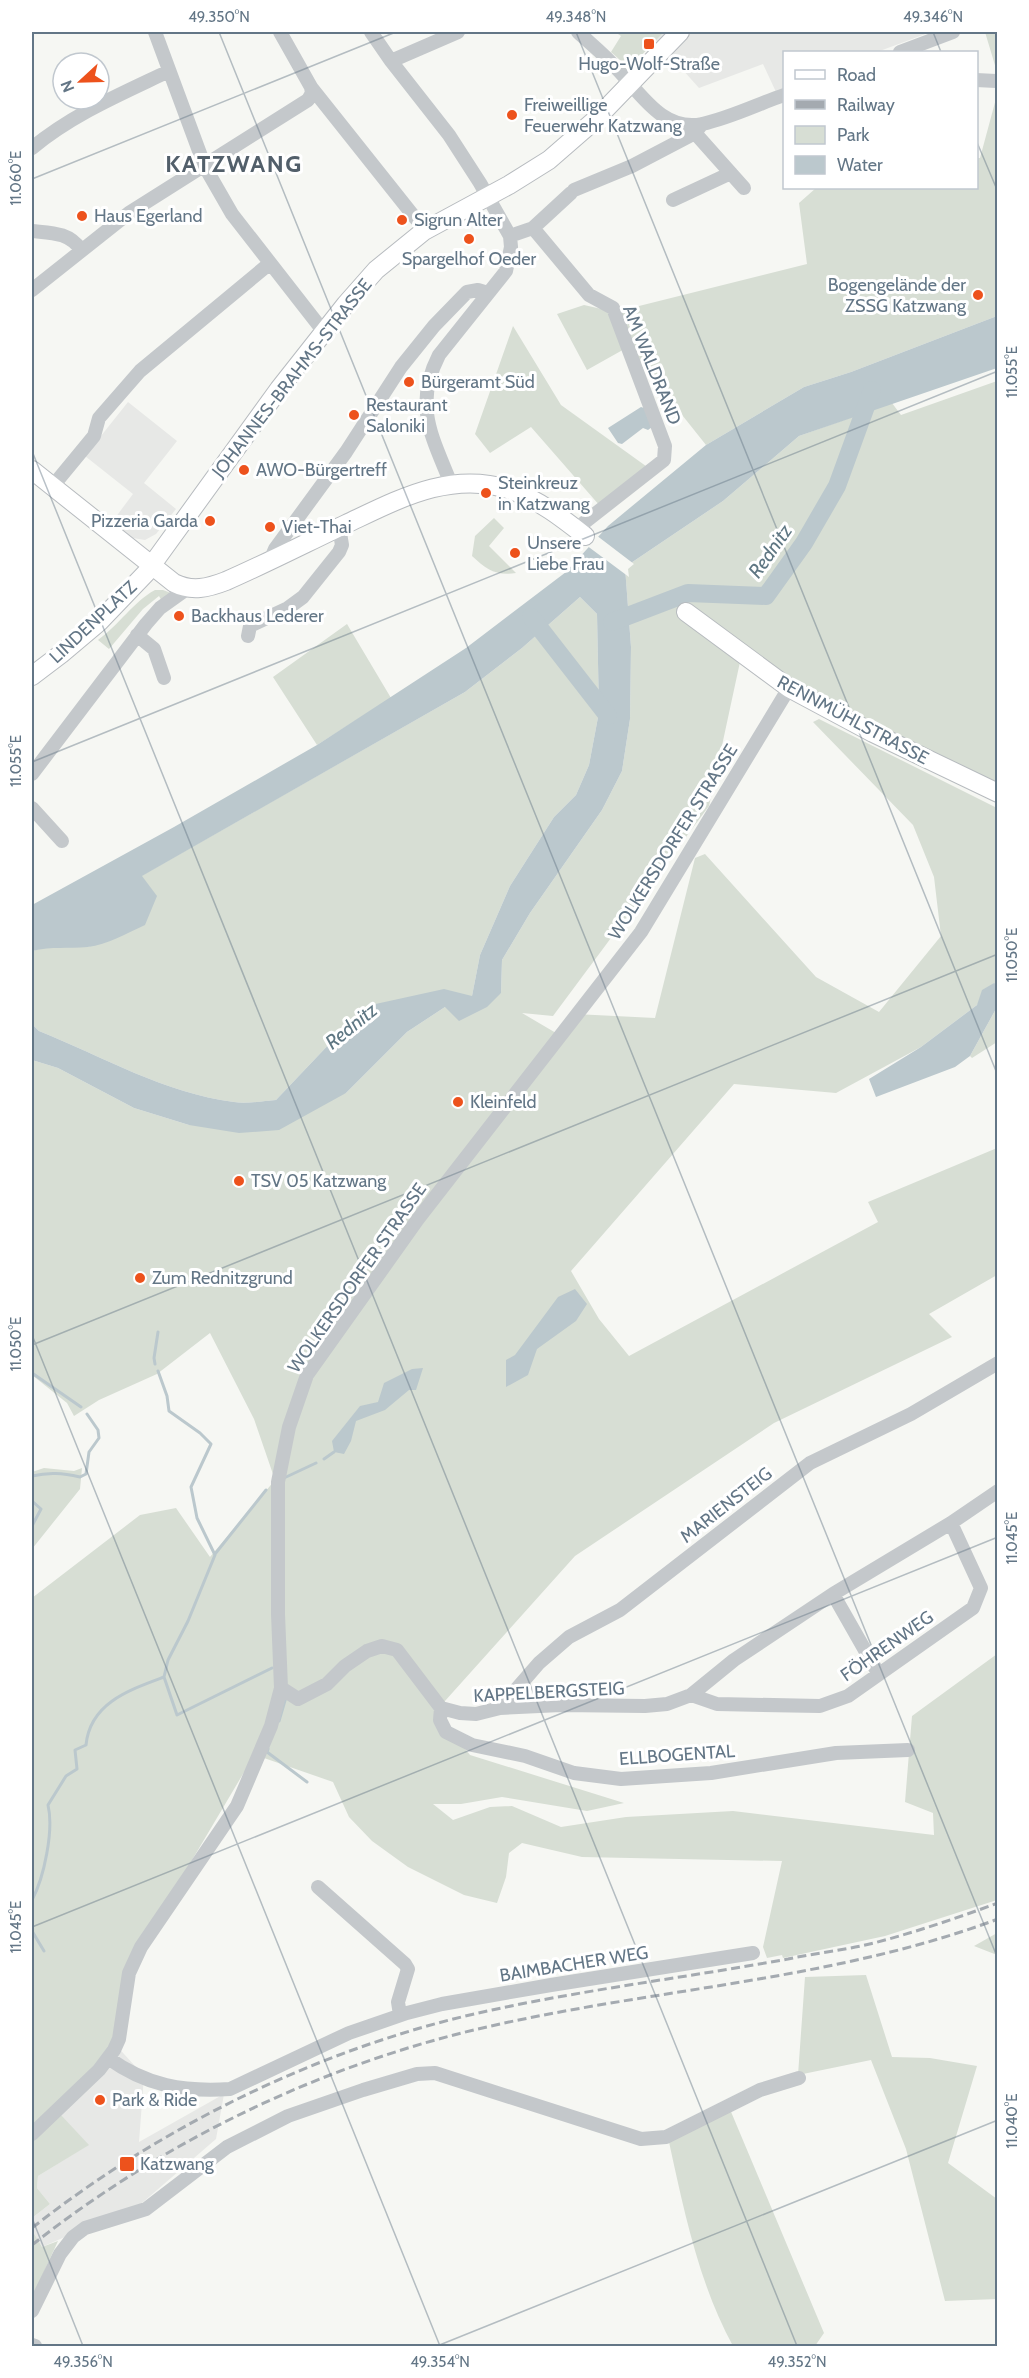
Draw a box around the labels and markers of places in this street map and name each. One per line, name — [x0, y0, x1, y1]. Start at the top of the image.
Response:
marker: Hugo-Wolf-Straße — [642, 37, 656, 51]
place label: Hugo-Wolf-Straße — [578, 53, 720, 75]
place label: Freiweillige Feuerwehr Katzwang — [524, 94, 683, 137]
marker: Freiweillige Feuerwehr Katzwang — [505, 108, 519, 122]
place label: Haus Egerland — [94, 205, 203, 227]
marker: Haus Egerland — [75, 209, 89, 223]
place label: Sigrun Alter — [414, 209, 503, 231]
marker: Sigrun Alter — [395, 213, 409, 227]
marker: Spargelhof Oeder — [462, 232, 476, 246]
place label: Spargelhof Oeder — [402, 248, 537, 270]
place label: Bogengelände der ZSSG Katzwang — [828, 274, 967, 317]
marker: Bogengelände der ZSSG Katzwang — [971, 288, 985, 302]
place label: Bürgeramt Süd — [421, 371, 535, 393]
marker: Bürgeramt Süd — [402, 375, 416, 389]
place label: Restaurant Saloniki — [366, 394, 448, 437]
marker: Restaurant Saloniki — [347, 408, 361, 422]
place label: AWO-Bürgertreff — [256, 459, 387, 481]
marker: AWO-Bürgertreff — [237, 463, 251, 477]
place label: Steinkreuz in Katzwang — [498, 472, 591, 515]
marker: Steinkreuz in Katzwang — [479, 486, 493, 500]
place label: Pizzeria Garda — [91, 510, 198, 532]
marker: Pizzeria Garda — [203, 514, 217, 528]
place label: Viet-Thai — [282, 516, 351, 538]
marker: Viet-Thai — [263, 520, 277, 534]
place label: Unsere Liebe Frau — [527, 532, 605, 575]
marker: Unsere Liebe Frau — [508, 546, 522, 560]
place label: Backhaus Lederer — [191, 605, 324, 627]
marker: Backhaus Lederer — [172, 609, 186, 623]
place label: Kleinfeld — [470, 1091, 537, 1113]
marker: Kleinfeld — [451, 1095, 465, 1109]
place label: TSV 05 Katzwang — [251, 1170, 387, 1192]
marker: TSV 05 Katzwang — [232, 1174, 246, 1188]
place label: Zum Rednitzgrund — [152, 1267, 293, 1289]
marker: Zum Rednitzgrund — [133, 1271, 147, 1285]
place label: Park & Ride — [112, 2089, 197, 2111]
marker: Park & Ride — [93, 2093, 107, 2107]
place label: Katzwang — [140, 2153, 215, 2175]
marker: Katzwang — [118, 2155, 136, 2173]

